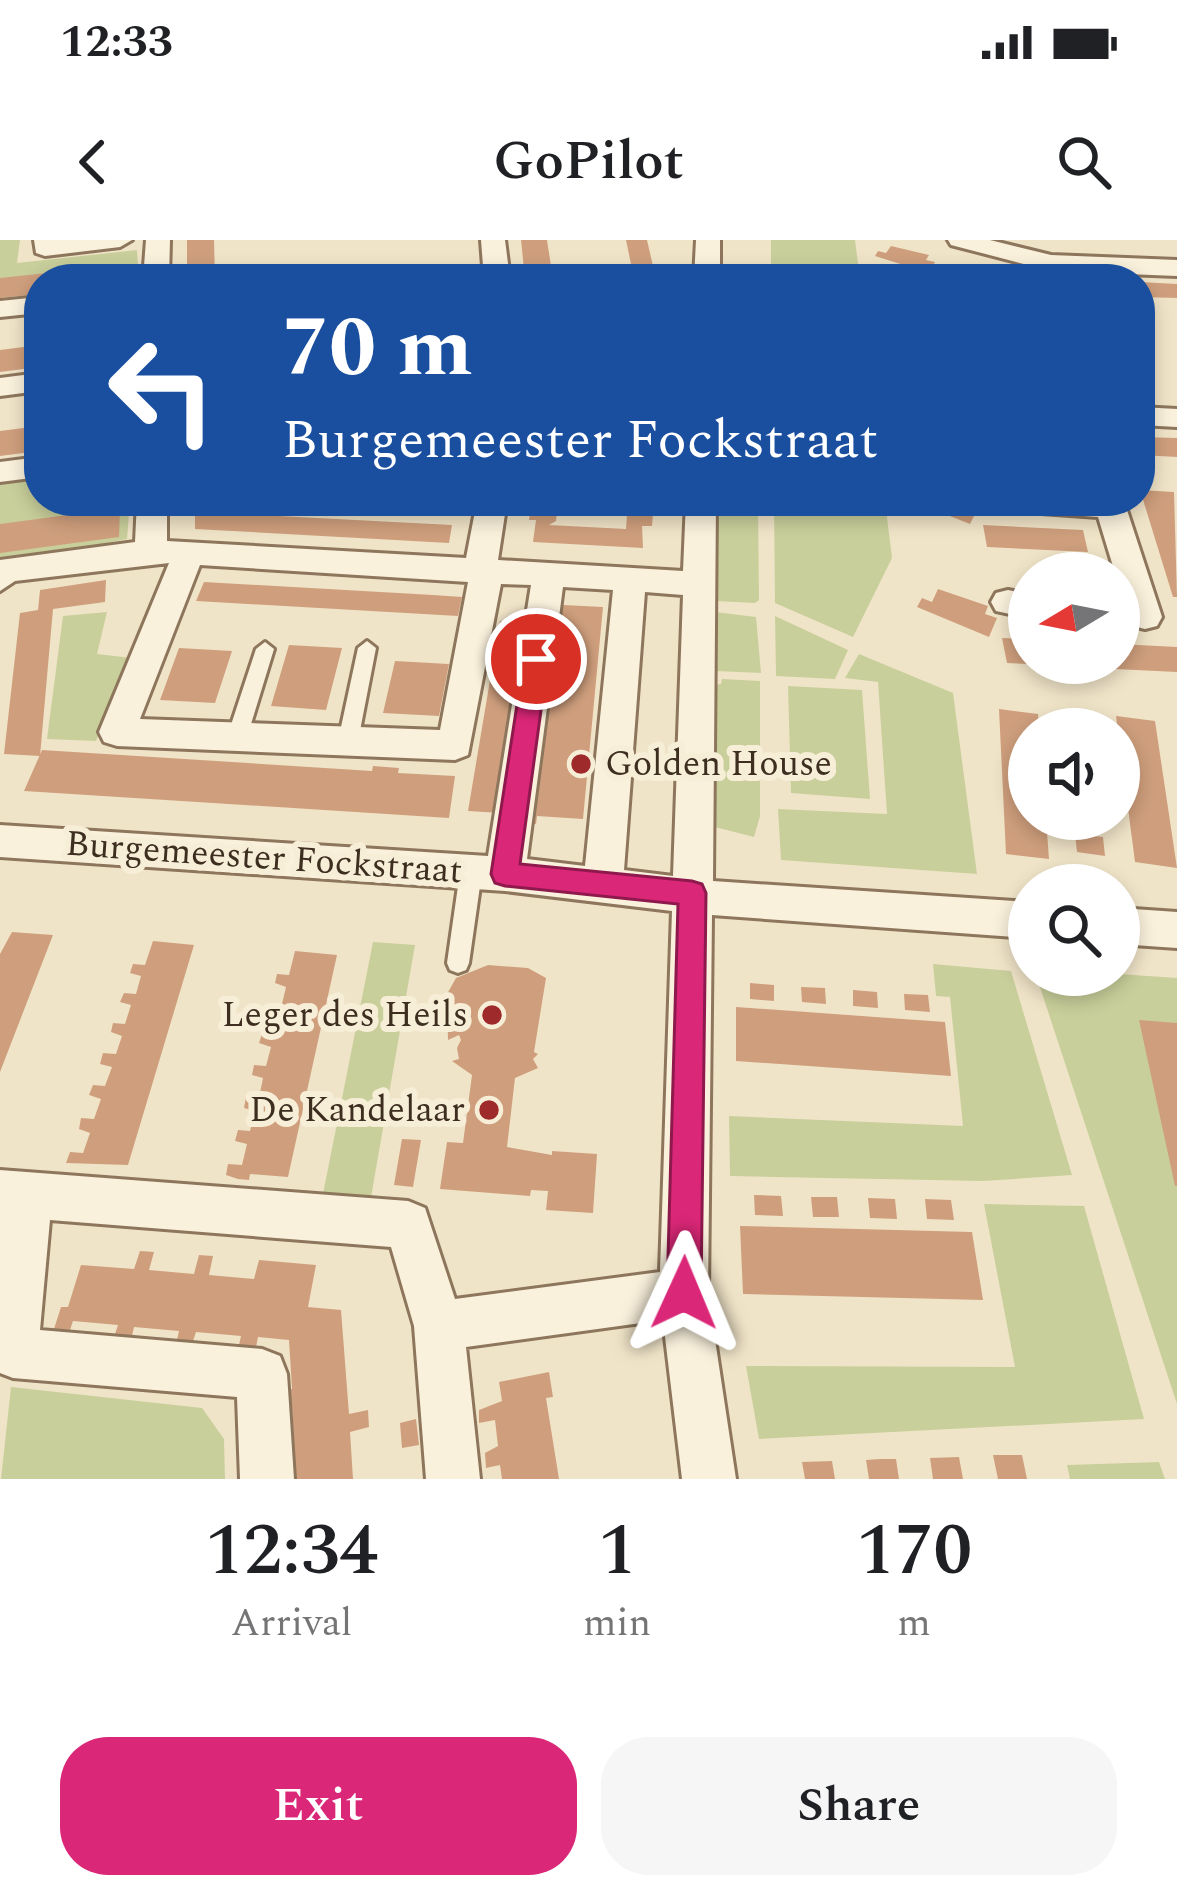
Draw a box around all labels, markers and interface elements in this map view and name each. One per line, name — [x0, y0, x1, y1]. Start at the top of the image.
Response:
text: 12:33 — [60, 8, 173, 77]
text: GoPilot — [493, 121, 684, 203]
icon: back — [60, 129, 126, 195]
icon: search — [1051, 129, 1117, 195]
text: 70 m — [282, 285, 473, 413]
icon: left — [84, 312, 240, 468]
text: Burgemeester Fockstraat — [282, 400, 878, 482]
north arrow — [1008, 552, 1140, 684]
map controls — [1008, 552, 1140, 996]
pin — [485, 608, 587, 710]
icon: arrive — [503, 626, 569, 692]
button: sound — [1008, 708, 1140, 840]
place label: Golden House — [605, 737, 832, 792]
marker: Golden House — [568, 751, 594, 777]
street label: Burgemeester Fockstraat — [64, 817, 464, 899]
button: search — [1008, 864, 1140, 996]
place label: Leger des Heils — [222, 988, 468, 1043]
marker: Leger des Heils — [479, 1002, 505, 1028]
place label: De Kandelaar — [249, 1083, 465, 1138]
marker: De Kandelaar — [476, 1097, 502, 1123]
position arrow — [621, 1230, 747, 1356]
text: 12:34 — [205, 1497, 378, 1606]
text: 1 — [598, 1497, 636, 1606]
text: 170 — [856, 1497, 972, 1606]
text: Arrival — [231, 1594, 352, 1653]
text: min — [583, 1594, 651, 1653]
text: m — [897, 1594, 931, 1653]
button: Exit — [60, 1737, 577, 1875]
button: Share — [601, 1737, 1117, 1875]

